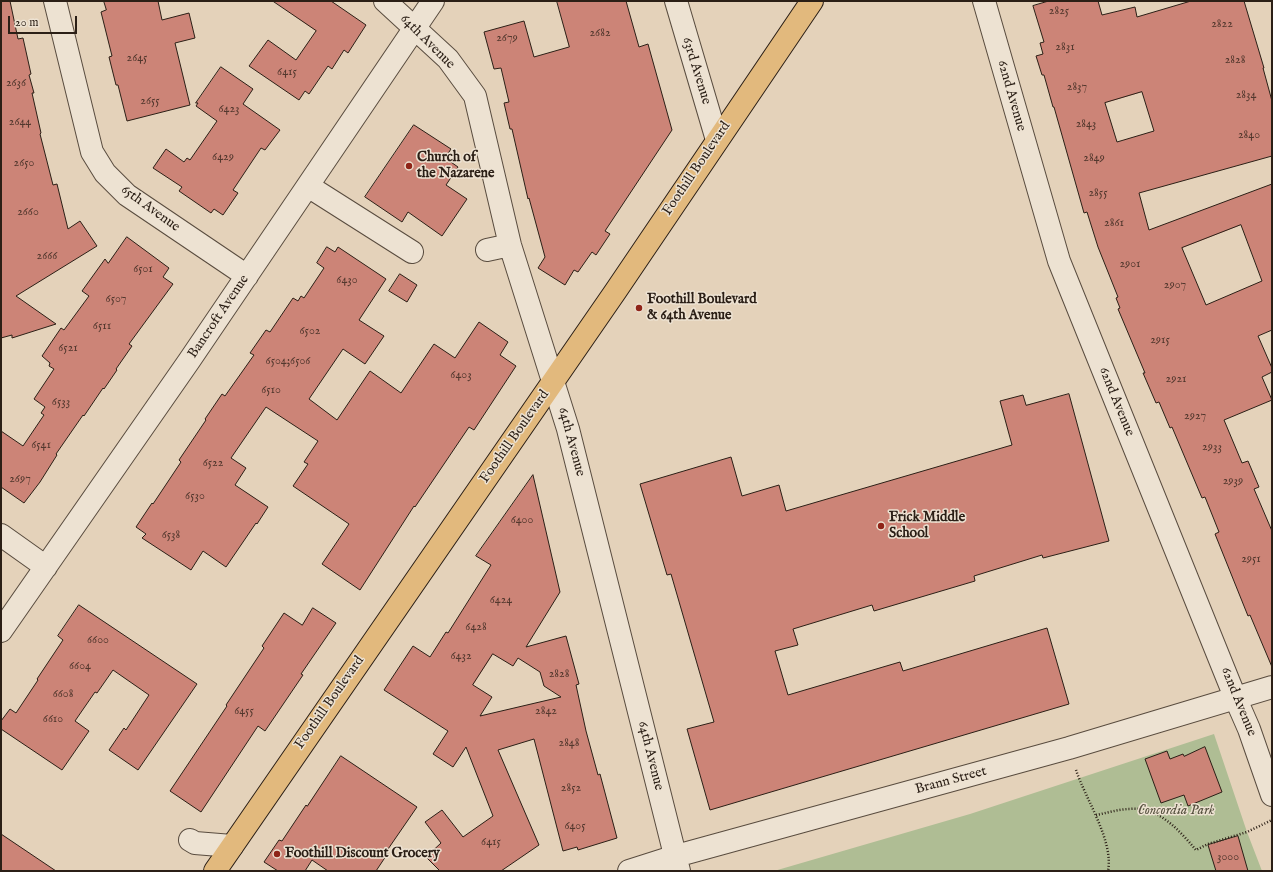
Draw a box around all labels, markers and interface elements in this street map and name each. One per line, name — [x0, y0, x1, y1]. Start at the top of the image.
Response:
house number: 2825 — [1049, 5, 1069, 19]
scale bar — [10, 8, 79, 34]
street label: 64th Avenue — [396, 11, 458, 73]
text: 20 m — [15, 15, 38, 30]
house number: 2822 — [1211, 18, 1233, 32]
house number: 2682 — [589, 27, 611, 41]
house number: 2679 — [496, 32, 518, 46]
street label: 63rd Avenue — [678, 35, 714, 107]
house number: 2831 — [1055, 41, 1075, 55]
house number: 2645 — [127, 52, 147, 66]
house number: 2828 — [1225, 54, 1245, 68]
street label: 62nd Avenue — [993, 58, 1029, 134]
house number: 6415 — [277, 66, 297, 80]
house number: 2636 — [6, 77, 26, 91]
house number: 2837 — [1067, 81, 1087, 95]
house number: 2834 — [1236, 89, 1256, 103]
house number: 2655 — [140, 95, 160, 109]
house number: 6423 — [218, 103, 240, 117]
house number: 2644 — [9, 116, 31, 130]
house number: 2843 — [1076, 118, 1096, 132]
street label: Foothill Boulevard — [659, 119, 735, 219]
house number: 2840 — [1238, 129, 1260, 143]
place label: Church of the Nazarene — [417, 150, 494, 182]
house number: 6429 — [212, 151, 234, 165]
house number: 2849 — [1083, 152, 1105, 166]
house number: 2650 — [14, 157, 34, 171]
marker: Church of the Nazarene — [404, 161, 414, 171]
street label: 65th Avenue — [117, 182, 183, 236]
house number: 2855 — [1088, 187, 1108, 201]
house number: 2660 — [17, 206, 39, 220]
house number: 2861 — [1104, 217, 1124, 231]
house number: 2666 — [37, 250, 57, 264]
house number: 2901 — [1119, 258, 1141, 272]
house number: 6501 — [133, 263, 153, 277]
street label: Bancroft Avenue — [185, 272, 253, 362]
house number: 6430 — [336, 274, 358, 288]
house number: 2907 — [1164, 279, 1186, 293]
place label: Foothill Boulevard & 64th Avenue — [647, 292, 757, 324]
house number: 6507 — [106, 293, 126, 307]
marker: Foothill Boulevard & 64th Avenue — [634, 303, 644, 313]
house number: 6511 — [93, 320, 111, 334]
house number: 6502 — [300, 325, 320, 339]
house number: 2915 — [1150, 334, 1170, 348]
house number: 6521 — [58, 342, 78, 356]
house number: 6504;6506 — [266, 355, 310, 369]
street label: 62nd Avenue — [1094, 365, 1138, 439]
house number: 6403 — [450, 369, 472, 383]
house number: 2921 — [1166, 373, 1186, 387]
house number: 6510 — [261, 384, 281, 398]
street label: Foothill Boulevard — [477, 387, 553, 487]
house number: 6533 — [52, 396, 70, 410]
street label: 64th Avenue — [554, 406, 588, 478]
house number: 2927 — [1184, 410, 1206, 424]
house number: 6541 — [31, 439, 51, 453]
house number: 2933 — [1202, 441, 1222, 455]
house number: 6522 — [203, 457, 223, 471]
house number: 2697 — [9, 473, 31, 487]
house number: 2939 — [1223, 475, 1243, 489]
house number: 6530 — [185, 490, 205, 504]
place label: Frick Middle School — [889, 510, 965, 542]
house number: 6400 — [511, 514, 533, 528]
marker: Frick Middle School — [876, 521, 886, 531]
house number: 6538 — [162, 529, 180, 543]
house number: 2951 — [1241, 553, 1261, 567]
house number: 6424 — [490, 594, 512, 608]
house number: 6428 — [465, 621, 487, 635]
house number: 6600 — [87, 634, 109, 648]
house number: 6432 — [450, 650, 472, 664]
street label: Foothill Boulevard — [292, 653, 368, 753]
house number: 6604 — [69, 660, 91, 674]
street label: 62nd Avenue — [1216, 665, 1260, 739]
house number: 2828 — [549, 668, 569, 682]
house number: 6608 — [53, 688, 73, 702]
house number: 6455 — [234, 705, 254, 719]
house number: 2842 — [535, 705, 557, 719]
house number: 6610 — [43, 713, 63, 727]
street label: 64th Avenue — [633, 720, 667, 792]
house number: 2848 — [559, 737, 579, 751]
street label: Brann Street — [913, 763, 989, 799]
house number: 2852 — [561, 782, 581, 796]
park label: Concordia Park — [1138, 803, 1214, 819]
house number: 6405 — [564, 820, 586, 834]
house number: 6415 — [481, 836, 501, 850]
place label: Foothill Discount Grocery — [285, 846, 440, 862]
marker: Foothill Discount Grocery — [272, 849, 282, 859]
house number: 3000 — [1217, 851, 1239, 865]

